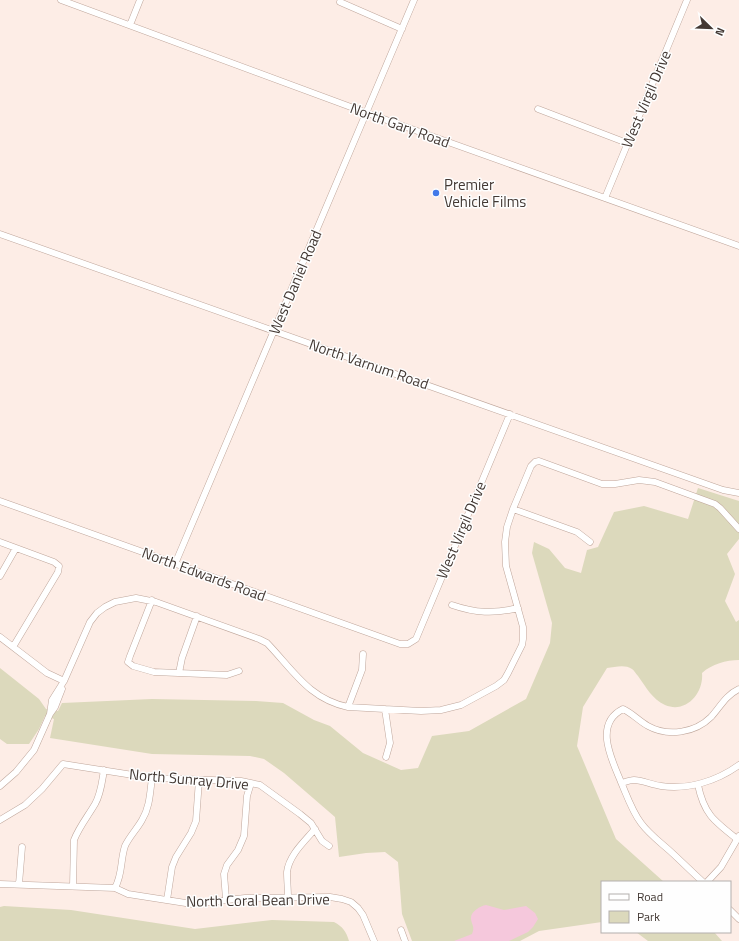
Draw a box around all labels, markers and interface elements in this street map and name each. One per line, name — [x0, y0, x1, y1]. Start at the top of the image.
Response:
north arrow — [691, 8, 731, 48]
text: N — [711, 25, 729, 39]
street label: West Virgil Drive — [615, 47, 677, 151]
street label: North Gary Road — [347, 96, 453, 154]
place label: Premier Vehicle Films — [444, 173, 526, 213]
marker: Premier Vehicle Films — [431, 188, 441, 198]
street label: West Daniel Road — [263, 226, 327, 338]
street label: North Varnum Road — [306, 333, 432, 395]
street label: West Virgil Drive — [430, 478, 492, 582]
street label: North Edwards Road — [139, 541, 269, 607]
street label: North Sunray Drive — [128, 762, 250, 796]
legend — [601, 881, 731, 933]
street label: North Coral Bean Drive — [186, 887, 330, 913]
text: Road — [637, 887, 663, 906]
text: Park — [637, 907, 660, 926]

